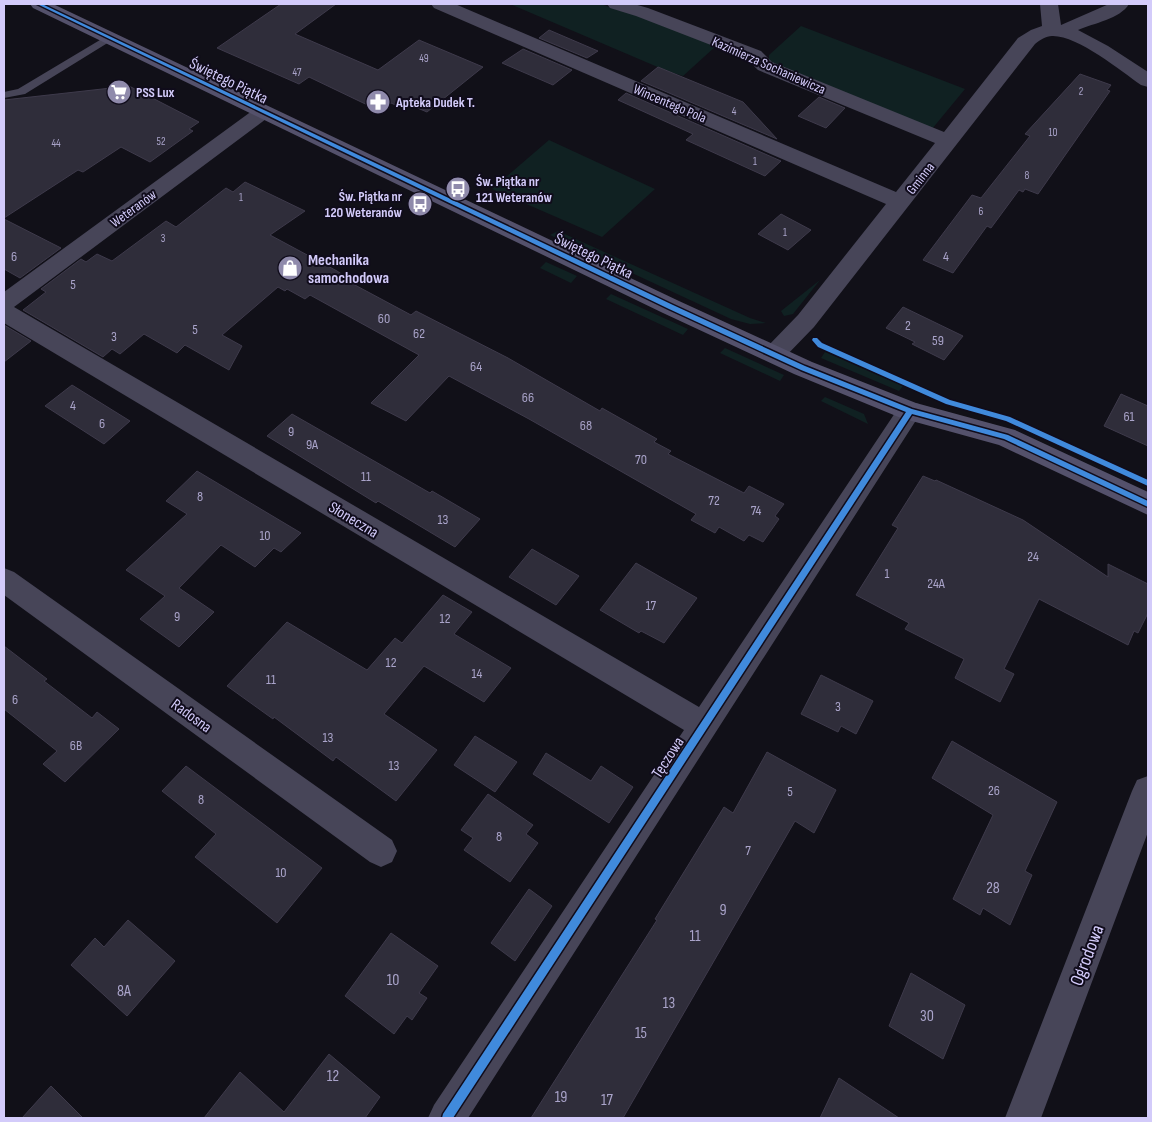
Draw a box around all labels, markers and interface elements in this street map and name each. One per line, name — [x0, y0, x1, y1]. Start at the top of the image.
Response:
street label: Kazimierza Sochaniewicza — [709, 33, 828, 98]
house number: 49 — [419, 52, 429, 65]
street label: Świętego Piątka — [186, 54, 271, 109]
house number: 47 — [293, 66, 302, 79]
supermarket icon: PSS Lux — [106, 79, 132, 105]
street label: Wincentego Pola — [631, 80, 709, 127]
place label: PSS Lux — [136, 84, 175, 101]
house number: 2 — [1079, 85, 1084, 98]
pharmacy icon: Apteka Dudek T. — [365, 89, 391, 115]
place label: Apteka Dudek T. — [395, 94, 475, 111]
house number: 4 — [732, 105, 737, 118]
house number: 10 — [1049, 126, 1057, 139]
house number: 52 — [157, 135, 166, 148]
house number: 44 — [51, 137, 61, 150]
house number: 1 — [753, 155, 757, 168]
street label: Gminna — [903, 159, 938, 198]
house number: 8 — [1025, 169, 1030, 182]
place label: Św. Piątka nr 121 Weteranów — [476, 173, 553, 206]
bus stop icon: Św. Piątka nr 121 Weteranów — [445, 176, 471, 202]
street label: Weteranów — [107, 186, 160, 231]
place label: Św. Piątka nr 120 Weteranów — [325, 188, 403, 221]
house number: 1 — [239, 191, 243, 204]
bus stop icon: Św. Piątka nr 120 Weteranów — [407, 191, 433, 217]
house number: 6 — [979, 205, 984, 218]
house number: 1 — [783, 226, 787, 239]
street label: Świętego Piątka — [551, 229, 636, 284]
house number: 3 — [161, 232, 166, 245]
house number: 6 — [11, 248, 17, 265]
house number: 4 — [943, 248, 949, 265]
place label: Mechanika samochodowa — [308, 251, 389, 288]
shop icon: Mechanika samochodowa — [277, 255, 303, 281]
house number: 5 — [70, 276, 76, 293]
house number: 60 — [378, 310, 390, 327]
house number: 2 — [905, 317, 911, 334]
house number: 5 — [192, 321, 198, 338]
house number: 62 — [413, 325, 425, 342]
house number: 3 — [111, 328, 117, 345]
house number: 59 — [932, 332, 944, 349]
house number: 64 — [470, 358, 482, 375]
house number: 66 — [522, 389, 534, 406]
house number: 4 — [70, 397, 76, 414]
house number: 61 — [1123, 408, 1135, 425]
house number: 6 — [99, 415, 105, 432]
house number: 68 — [580, 417, 592, 434]
house number: 9 — [288, 423, 294, 440]
house number: 9A — [306, 436, 319, 453]
house number: 70 — [635, 451, 647, 468]
house number: 11 — [361, 468, 371, 485]
house number: 8 — [197, 488, 203, 505]
house number: 72 — [708, 492, 720, 509]
street label: Słoneczna — [325, 498, 382, 543]
house number: 74 — [751, 502, 762, 519]
house number: 13 — [438, 511, 449, 528]
house number: 10 — [259, 527, 271, 544]
house number: 24 — [1027, 548, 1039, 565]
house number: 1 — [885, 565, 890, 582]
house number: 24A — [927, 575, 946, 592]
house number: 17 — [646, 597, 657, 614]
house number: 9 — [174, 608, 180, 625]
house number: 12 — [440, 610, 451, 627]
house number: 12 — [386, 654, 397, 671]
house number: 14 — [472, 665, 483, 682]
house number: 11 — [266, 671, 276, 688]
house number: 6 — [12, 691, 18, 708]
street label: Radosna — [167, 695, 215, 737]
house number: 3 — [835, 698, 841, 715]
house number: 13 — [323, 729, 334, 746]
street label: Tęczowa — [648, 734, 689, 782]
house number: 6B — [70, 737, 82, 754]
house number: 13 — [389, 757, 400, 774]
house number: 26 — [988, 782, 1000, 799]
house number: 5 — [787, 783, 793, 800]
house number: 8 — [198, 791, 204, 808]
house number: 8 — [496, 828, 502, 845]
house number: 7 — [745, 842, 751, 859]
house number: 10 — [275, 864, 287, 881]
house number: 28 — [986, 879, 1000, 898]
house number: 9 — [719, 901, 727, 920]
street label: Ogrodowa — [1065, 922, 1110, 989]
house number: 11 — [689, 927, 701, 946]
house number: 10 — [387, 971, 399, 990]
house number: 8A — [117, 982, 131, 1001]
house number: 13 — [663, 994, 675, 1013]
house number: 30 — [920, 1007, 934, 1026]
house number: 15 — [635, 1024, 647, 1043]
house number: 12 — [327, 1067, 339, 1086]
house number: 19 — [555, 1088, 567, 1107]
house number: 17 — [601, 1091, 614, 1110]

